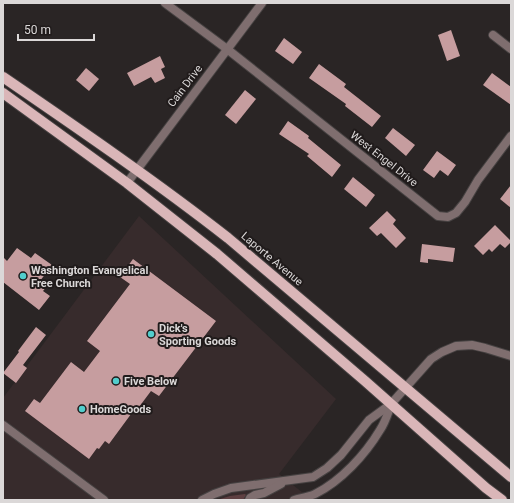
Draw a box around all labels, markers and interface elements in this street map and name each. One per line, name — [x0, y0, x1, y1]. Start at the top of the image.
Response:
scale bar — [18, 16, 94, 42]
text: 50 m — [24, 23, 51, 37]
street label: Cain Drive — [165, 62, 205, 110]
street label: West Engel Drive — [348, 129, 420, 189]
street label: Laporte Avenue — [239, 229, 306, 289]
place label: Washington Evangelical Free Church — [31, 264, 148, 290]
marker: Washington Evangelical Free Church — [18, 271, 28, 281]
place label: Dick's Sporting Goods — [159, 322, 236, 348]
marker: Dick's Sporting Goods — [146, 329, 156, 339]
place label: Five Below — [124, 375, 177, 388]
marker: Five Below — [111, 376, 121, 386]
place label: HomeGoods — [90, 403, 152, 416]
marker: HomeGoods — [77, 404, 87, 414]

